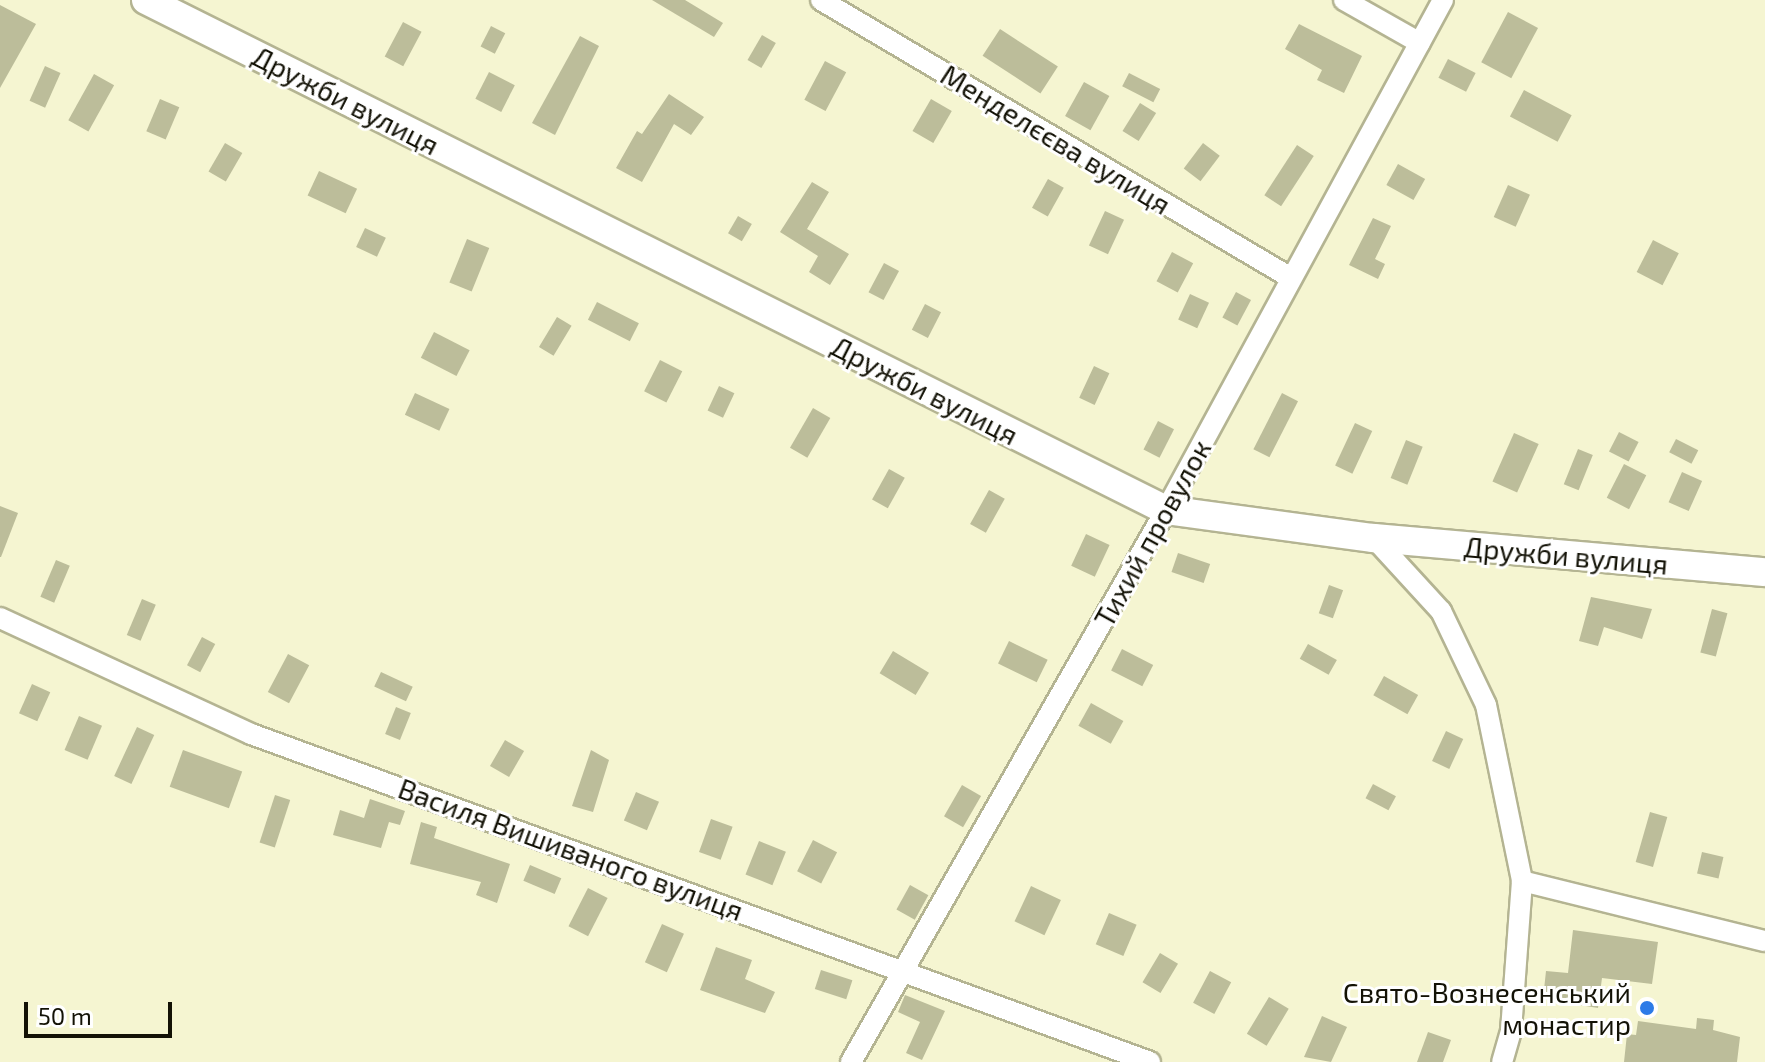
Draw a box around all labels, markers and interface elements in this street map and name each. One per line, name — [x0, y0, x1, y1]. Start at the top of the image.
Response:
street label: Дружби вулиця — [247, 39, 445, 161]
street label: Менделєєва вулиця — [935, 57, 1177, 221]
street label: Дружби вулиця — [826, 329, 1024, 451]
street label: Тихий провулок — [1087, 434, 1217, 632]
street label: Дружби вулиця — [1463, 529, 1669, 581]
street label: Василя Вишиваного вулиця — [394, 771, 748, 927]
place label: Cвято-Вознесенський монастир — [1343, 975, 1631, 1041]
scale bar — [28, 986, 176, 1036]
marker: Cвято-Вознесенський монастир — [1638, 999, 1656, 1017]
text: 50 m — [38, 1001, 92, 1030]

